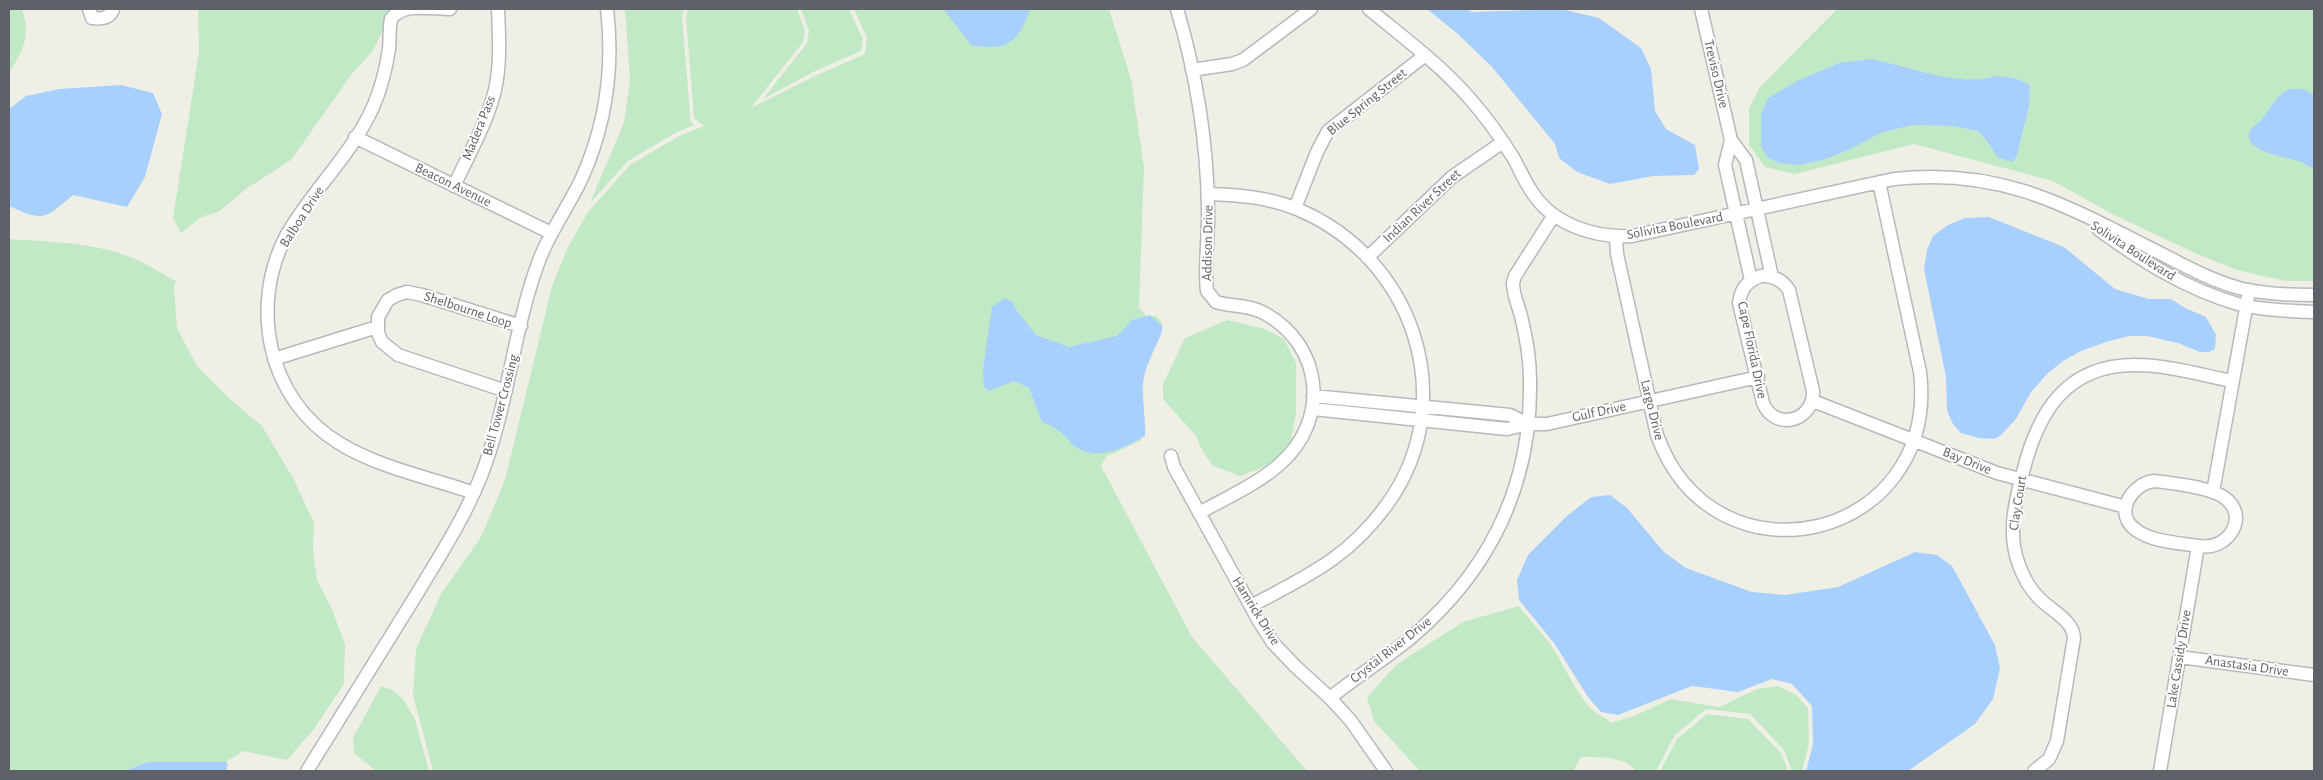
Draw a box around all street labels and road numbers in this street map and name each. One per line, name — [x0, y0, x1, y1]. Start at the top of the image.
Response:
street label: Treviso Drive — [1701, 38, 1731, 110]
street label: Blue Spring Street — [1325, 65, 1410, 138]
street label: Madera Pass — [460, 94, 498, 162]
street label: Beacon Avenue — [413, 161, 493, 209]
street label: Indian River Street — [1380, 166, 1464, 245]
street label: Balboa Drive — [277, 184, 327, 250]
street label: Addison Drive — [1200, 205, 1216, 281]
street label: Solivita Boulevard — [1626, 210, 1724, 242]
street label: Solivita Boulevard — [2088, 219, 2178, 283]
street label: Shelbourne Loop — [422, 289, 514, 331]
street label: Cape Florida Drive — [1735, 300, 1769, 400]
street label: Bell Tower Crossing — [481, 353, 521, 457]
street label: Largo Drive — [1638, 378, 1666, 442]
street label: Gulf Drive — [1571, 399, 1627, 425]
street label: Bay Drive — [1941, 445, 1993, 477]
street label: Clay Court — [2007, 474, 2029, 531]
street label: Hamrick Drive — [1229, 574, 1283, 648]
street label: Lake Cassidy Drive — [2164, 609, 2194, 709]
street label: Crystal River Drive — [1348, 614, 1434, 686]
street label: Anastasia Drive — [2204, 653, 2290, 679]

